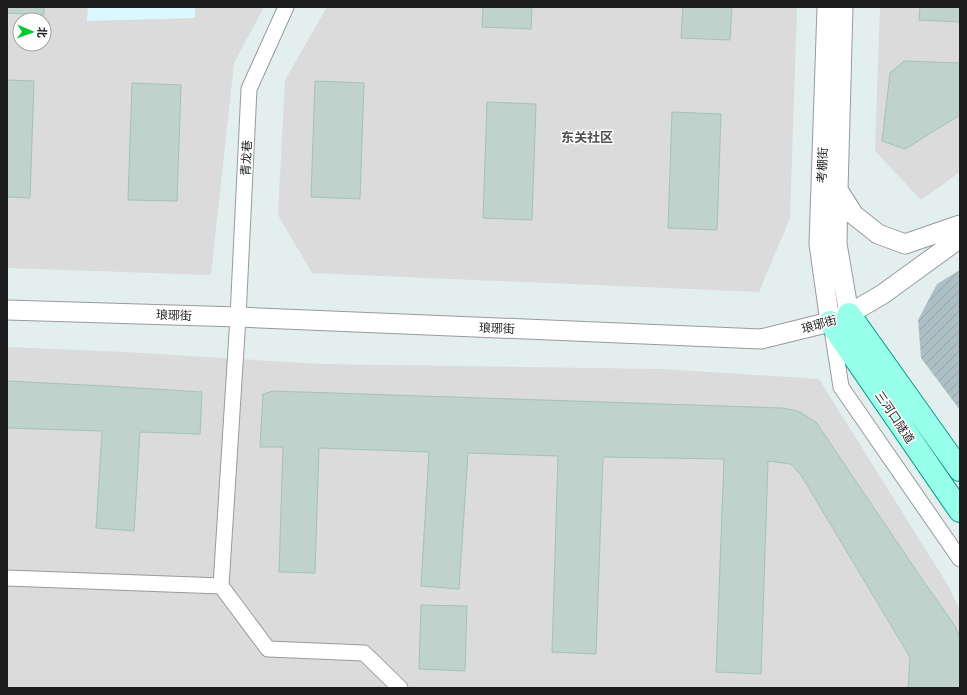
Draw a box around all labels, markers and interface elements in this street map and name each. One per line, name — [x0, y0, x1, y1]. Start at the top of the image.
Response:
north arrow — [12, 12, 52, 52]
text: 北 — [34, 27, 50, 38]
district label: 东关社区 — [561, 127, 613, 147]
street label: 青龙巷 — [236, 140, 256, 176]
street label: 考棚街 — [812, 147, 832, 183]
street label: 琅琊街 — [156, 305, 192, 325]
street label: 琅琊街 — [799, 310, 839, 338]
street label: 琅琊街 — [479, 318, 515, 338]
street label: 三河口隧道 — [870, 387, 920, 447]

